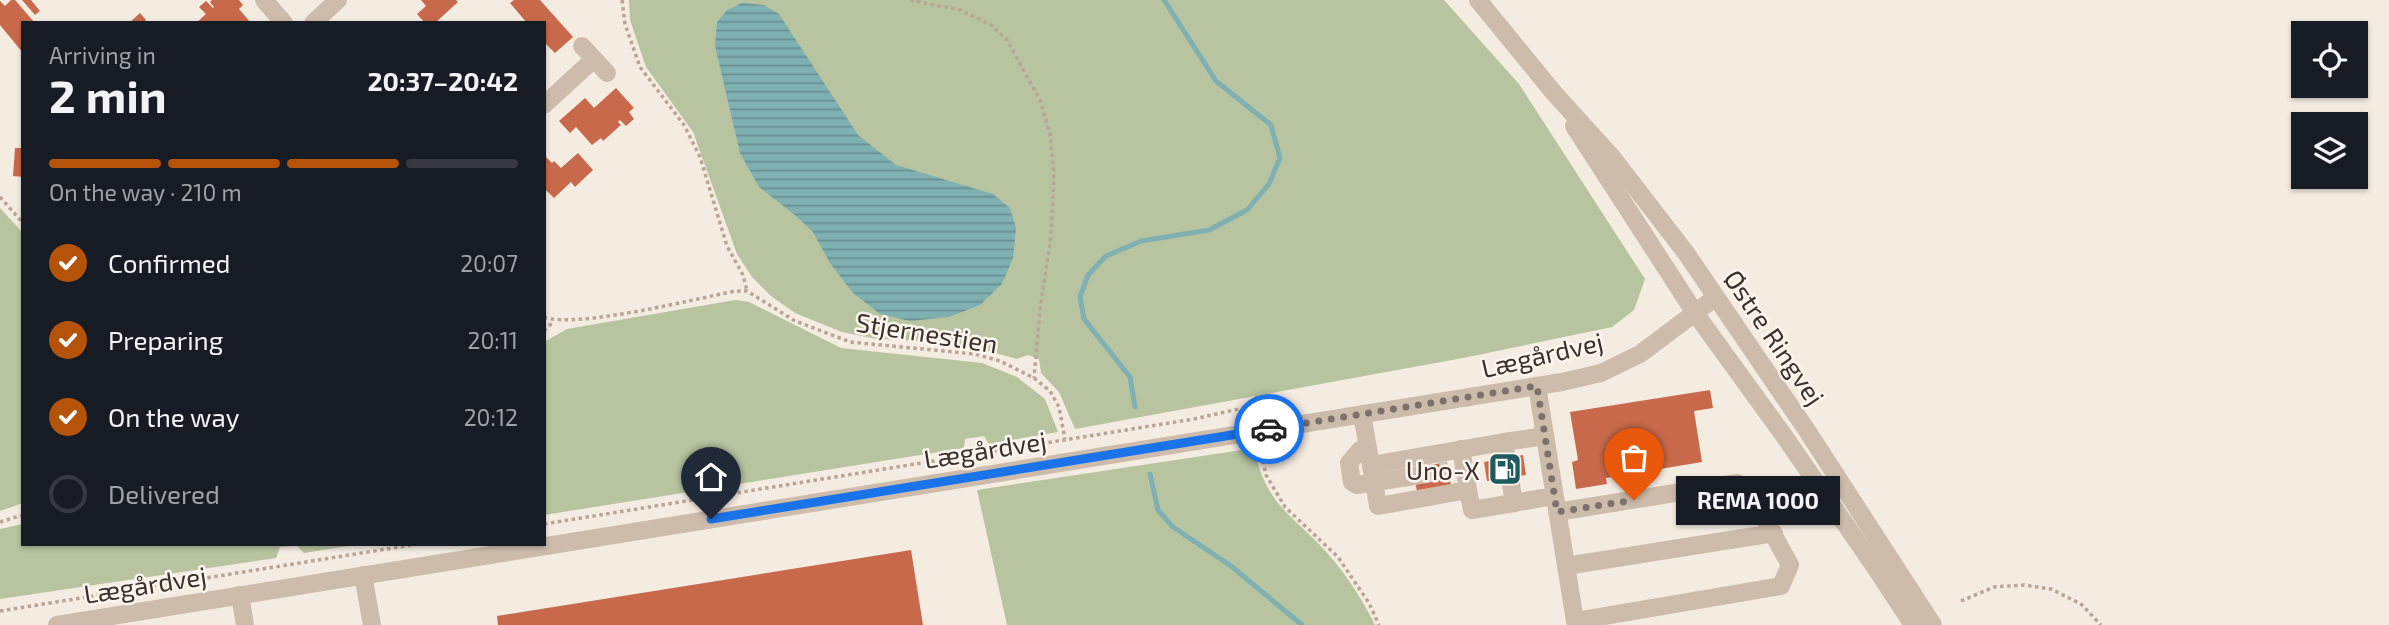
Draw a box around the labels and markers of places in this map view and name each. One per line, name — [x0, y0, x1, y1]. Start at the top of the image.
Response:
pin — [1604, 428, 1664, 500]
pin — [681, 447, 741, 519]
fuel station icon: Uno-X — [1486, 450, 1524, 488]
place label: Uno-X — [1406, 454, 1480, 485]
callout: REMA 1000 — [1676, 476, 1840, 524]

